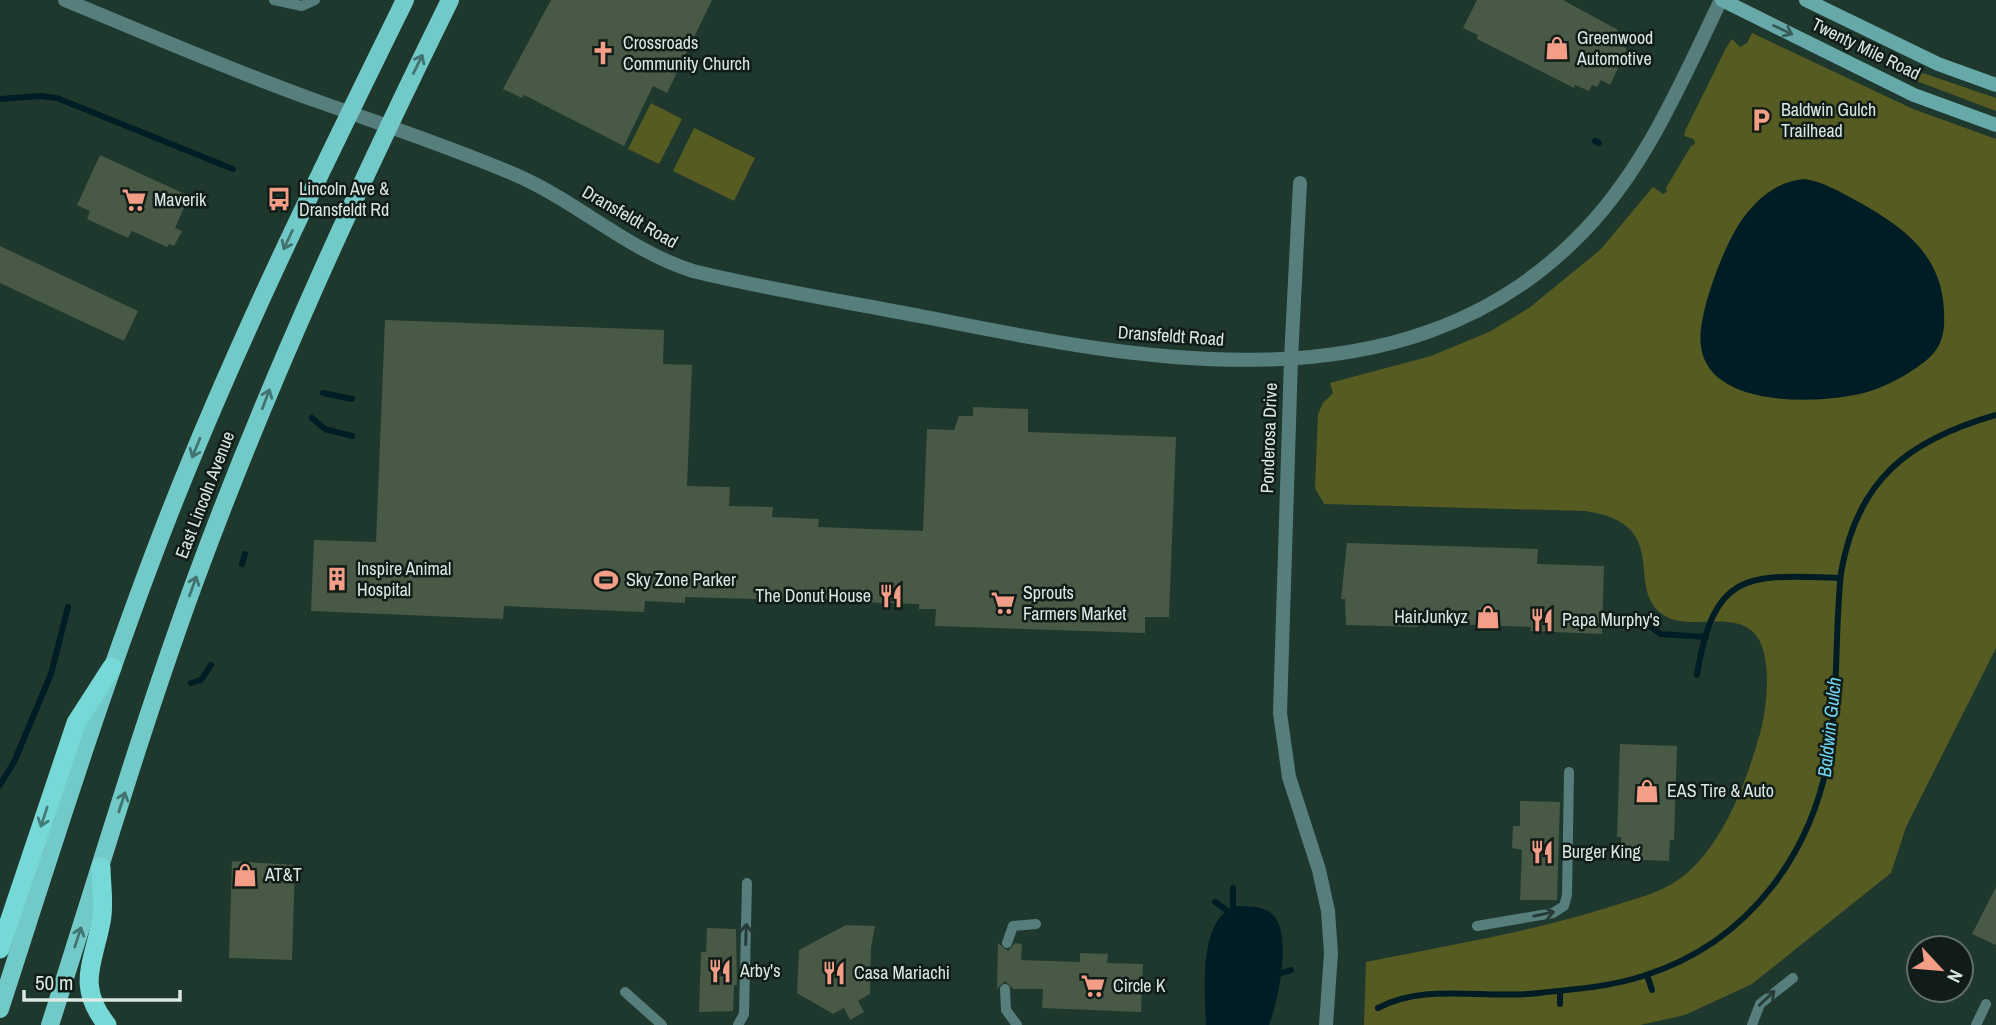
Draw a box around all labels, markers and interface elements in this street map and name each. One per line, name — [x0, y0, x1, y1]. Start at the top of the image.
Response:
street label: Twenty Mile Road — [1808, 11, 1925, 86]
one-way arrow — [1772, 23, 1793, 37]
place label: Greenwood Automotive — [1576, 25, 1653, 71]
place label: Crossroads Community Church — [623, 30, 750, 76]
shop icon: Greenwood Automotive — [1543, 34, 1571, 62]
church icon: Crossroads Community Church — [589, 39, 617, 67]
one-way arrow — [412, 54, 426, 75]
place label: Baldwin Gulch Trailhead — [1781, 97, 1876, 143]
parking icon: Baldwin Gulch Trailhead — [1747, 106, 1775, 134]
place label: Lincoln Ave & Dransfeldt Rd — [299, 176, 389, 222]
street label: Dransfeldt Road — [578, 179, 683, 254]
bus stop icon: Lincoln Ave & Dransfeldt Rd — [265, 185, 293, 213]
supermarket icon: Maverik — [120, 186, 148, 214]
place label: Maverik — [154, 187, 207, 212]
one-way arrow — [281, 229, 294, 250]
street label: Dransfeldt Road — [1117, 319, 1225, 352]
street label: Ponderosa Drive — [1254, 382, 1283, 494]
one-way arrow — [260, 388, 273, 410]
street label: East Lincoln Avenue — [169, 428, 240, 562]
one-way arrow — [189, 437, 202, 459]
place label: Inspire Animal Hospital — [357, 556, 451, 602]
building icon: Inspire Animal Hospital — [323, 565, 351, 593]
sports icon: Sky Zone Parker — [592, 566, 620, 594]
place label: Sky Zone Parker — [626, 567, 736, 592]
one-way arrow — [188, 576, 200, 598]
place label: Sprouts Farmers Market — [1023, 580, 1126, 626]
restaurant icon: The Donut House — [877, 582, 905, 610]
place label: The Donut House — [755, 583, 871, 608]
supermarket icon: Sprouts Farmers Market — [989, 589, 1017, 617]
shop icon: HairJunkyz — [1474, 603, 1502, 631]
place label: HairJunkyz — [1394, 604, 1468, 629]
restaurant icon: Papa Murphy's — [1528, 606, 1556, 634]
place label: Papa Murphy's — [1562, 607, 1660, 632]
water label: Baldwin Gulch — [1811, 676, 1847, 778]
shop icon: EAS Tire & Auto — [1633, 777, 1661, 805]
place label: EAS Tire & Auto — [1667, 778, 1774, 803]
one-way arrow — [117, 792, 129, 814]
one-way arrow — [37, 806, 50, 828]
restaurant icon: Burger King — [1528, 838, 1556, 866]
place label: Burger King — [1562, 839, 1642, 864]
shop icon: AT&T — [231, 861, 259, 889]
place label: AT&T — [264, 862, 302, 887]
one-way arrow — [1532, 907, 1555, 921]
one-way arrow — [739, 922, 753, 945]
one-way arrow — [73, 926, 85, 948]
north arrow — [1905, 934, 1975, 1004]
restaurant icon: Arby's — [706, 957, 734, 985]
scale bar — [24, 958, 180, 1002]
place label: Arby's — [739, 958, 781, 983]
restaurant icon: Casa Mariachi — [820, 959, 848, 987]
place label: Casa Mariachi — [854, 960, 950, 985]
text: N — [1941, 966, 1969, 987]
text: 50 m — [35, 968, 73, 997]
supermarket icon: Circle K — [1079, 972, 1107, 1000]
place label: Circle K — [1113, 973, 1166, 998]
one-way arrow — [1758, 990, 1776, 1007]

